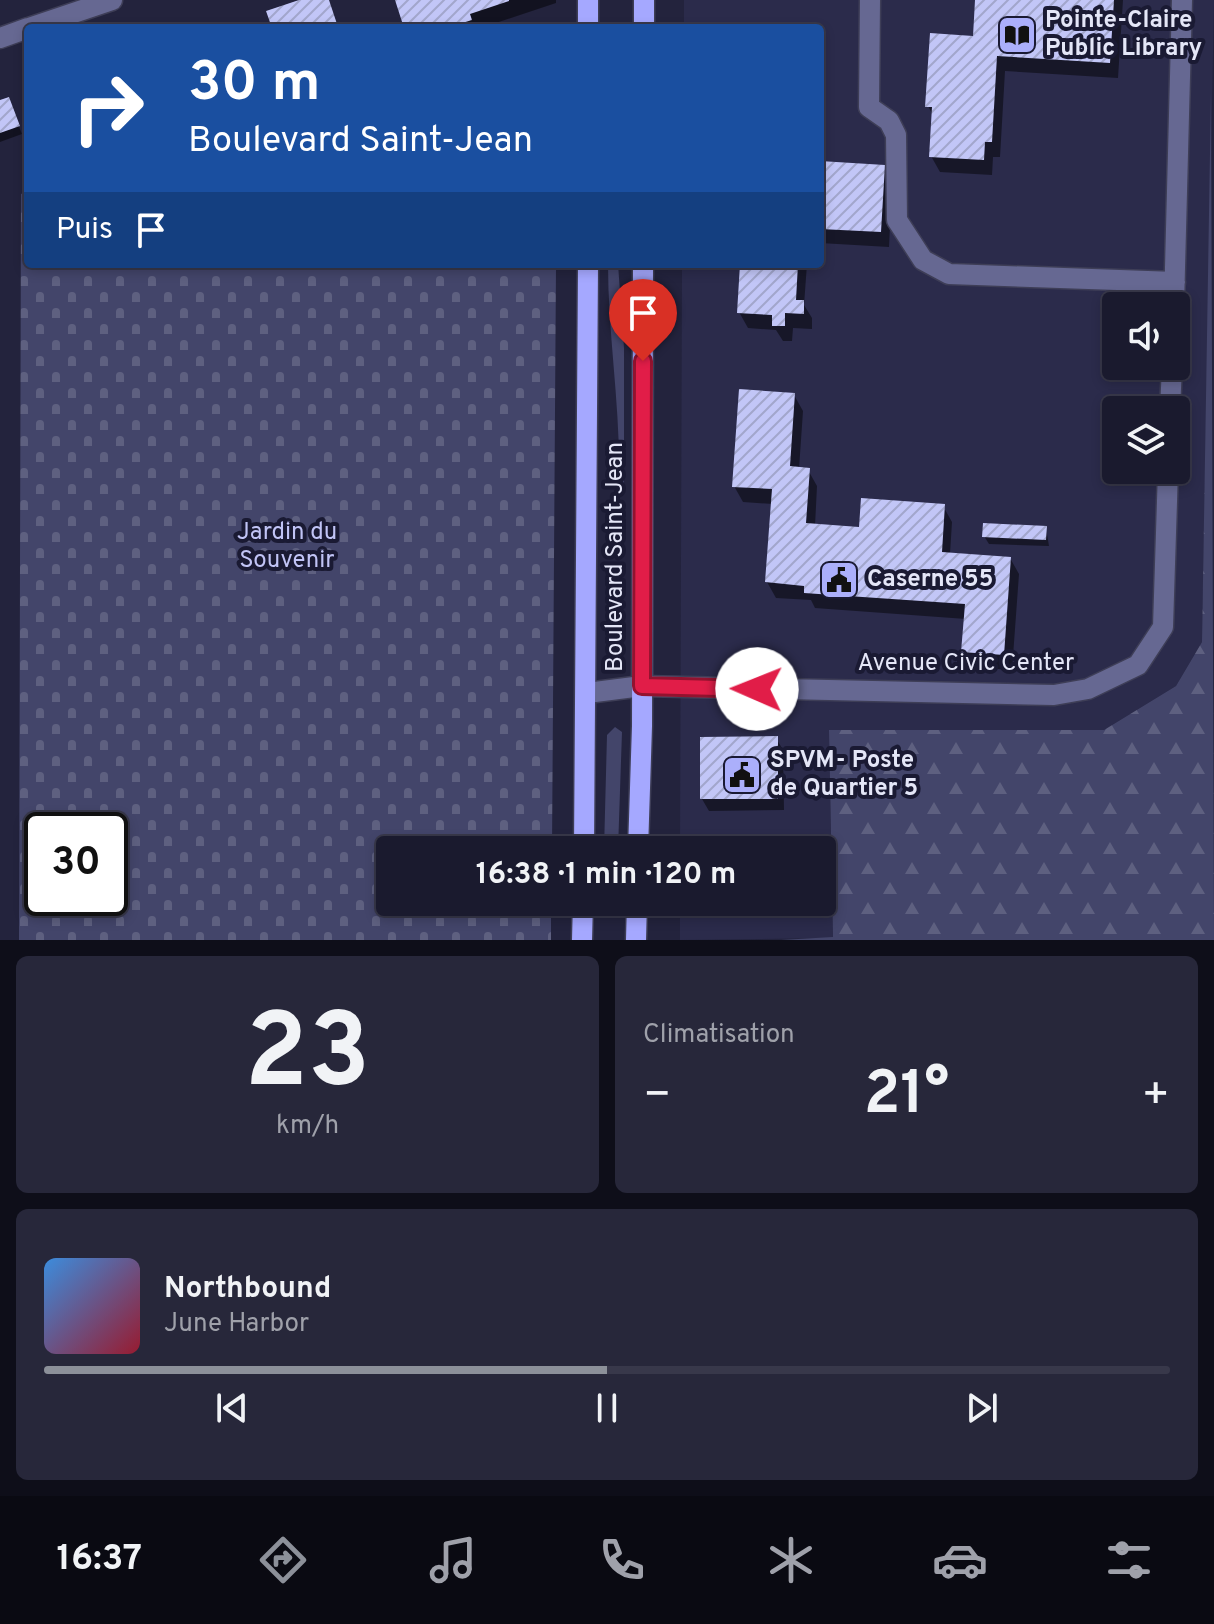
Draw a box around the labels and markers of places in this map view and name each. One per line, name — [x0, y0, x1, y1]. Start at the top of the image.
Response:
place label: Pointe-Claire Public Library — [1045, 6, 1202, 64]
library icon: Pointe-Claire Public Library — [996, 14, 1038, 56]
pin — [609, 279, 677, 361]
public building icon: Caserne 55 — [818, 559, 860, 601]
place label: Caserne 55 — [867, 565, 993, 595]
place label: SPVM- Poste de Quartier 5 — [770, 746, 918, 804]
public building icon: SPVM- Poste de Quartier 5 — [721, 754, 763, 796]

